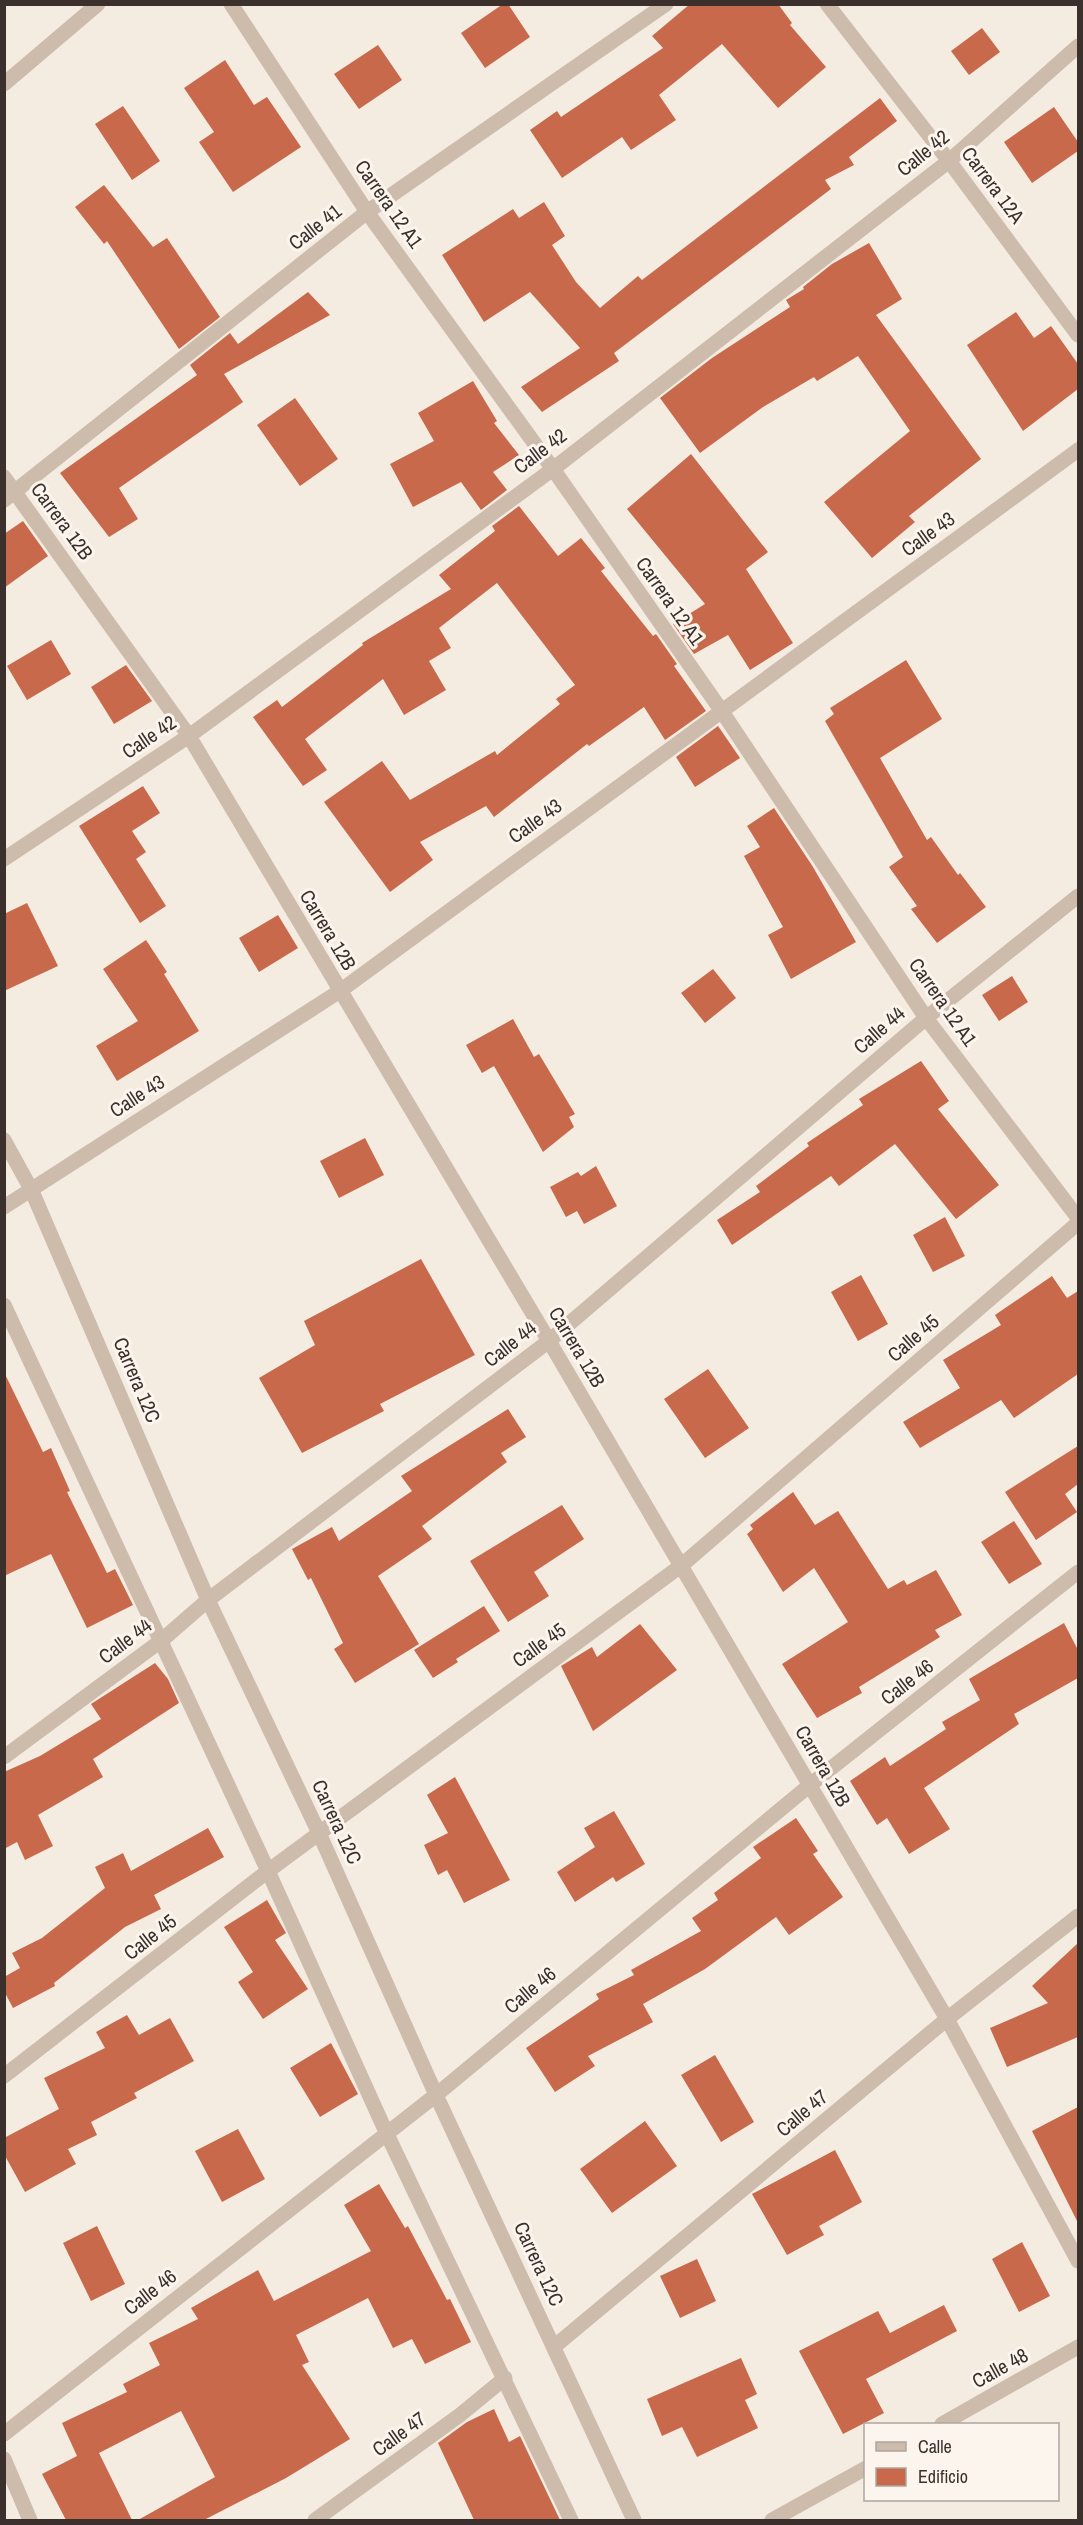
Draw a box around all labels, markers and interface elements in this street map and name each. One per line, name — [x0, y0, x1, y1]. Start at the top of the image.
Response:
street label: Calle 42 — [891, 123, 955, 182]
street label: Carrera 12A — [956, 141, 1031, 229]
street label: Carrera 12 A1 — [349, 154, 430, 253]
street label: Calle 41 — [283, 197, 347, 256]
street label: Calle 42 — [508, 422, 572, 479]
street label: Carrera 12B — [25, 477, 100, 565]
street label: Calle 43 — [895, 505, 960, 562]
street label: Carrera 12 A1 — [630, 551, 711, 650]
street label: Calle 42 — [116, 709, 181, 765]
street label: Calle 43 — [502, 792, 567, 849]
street label: Carrera 12B — [294, 885, 363, 975]
street label: Carrera 12 A1 — [903, 952, 984, 1051]
street label: Calle 44 — [847, 1000, 910, 1060]
street label: Calle 43 — [104, 1068, 169, 1123]
street label: Carrera 12B — [543, 1302, 612, 1392]
street label: Calle 45 — [881, 1308, 944, 1368]
street label: Calle 44 — [478, 1314, 542, 1373]
street label: Carrera 12C — [107, 1333, 168, 1427]
street label: Calle 44 — [93, 1612, 157, 1669]
street label: Calle 45 — [506, 1616, 571, 1673]
street label: Calle 46 — [875, 1652, 939, 1711]
street label: Carrera 12B — [789, 1720, 857, 1811]
street label: Carrera 12C — [306, 1775, 369, 1869]
street label: Calle 45 — [118, 1907, 182, 1966]
street label: Calle 46 — [498, 1960, 561, 2019]
street label: Calle 47 — [770, 2083, 833, 2142]
street label: Carrera 12C — [508, 2217, 571, 2311]
street label: Calle 46 — [118, 2262, 182, 2321]
street label: Calle 48 — [967, 2341, 1033, 2394]
street label: Calle 47 — [366, 2405, 431, 2462]
legend — [864, 2423, 1059, 2501]
text: Calle — [918, 2434, 952, 2459]
text: Edificio — [918, 2464, 968, 2489]

